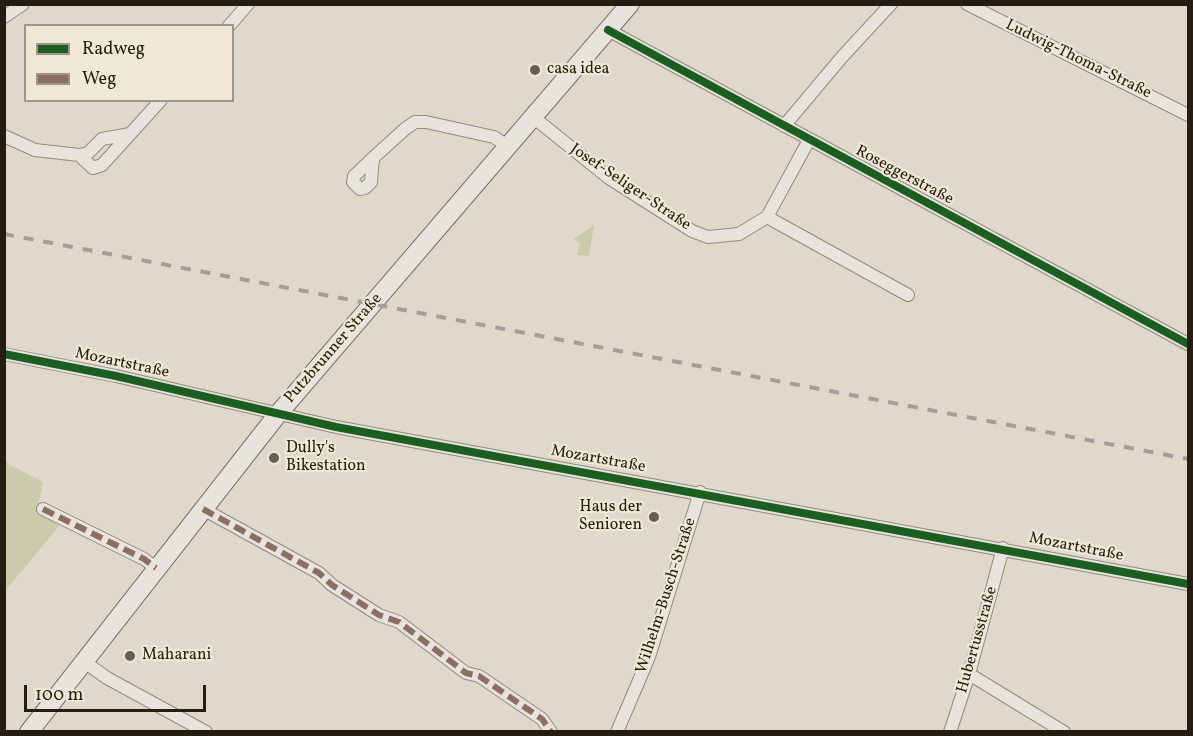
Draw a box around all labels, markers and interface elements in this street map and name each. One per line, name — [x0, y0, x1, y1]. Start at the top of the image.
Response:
street label: Ludwig-Thoma-Straße — [1002, 16, 1154, 104]
legend — [24, 24, 234, 102]
text: Radweg — [82, 37, 145, 62]
place label: casa idea — [547, 60, 610, 80]
marker: casa idea — [528, 63, 542, 77]
text: Weg — [82, 67, 116, 92]
street label: Josef-Seliger-Straße — [566, 140, 694, 236]
street label: Roseggerstraße — [852, 142, 956, 210]
street label: Putzbrunner Straße — [281, 290, 387, 408]
street label: Mozartstraße — [73, 345, 171, 383]
place label: Dully's Bikestation — [286, 439, 366, 477]
street label: Mozartstraße — [549, 442, 647, 478]
marker: Dully's Bikestation — [267, 451, 281, 465]
place label: Haus der Senioren — [579, 498, 642, 536]
marker: Haus der Senioren — [647, 510, 661, 524]
street label: Wilhelm-Busch-Straße — [633, 516, 701, 676]
street label: Mozartstraße — [1027, 529, 1125, 567]
street label: Hubertusstraße — [954, 585, 1002, 695]
place label: Maharani — [142, 646, 211, 666]
marker: Maharani — [123, 649, 137, 663]
scale bar — [27, 673, 208, 711]
text: 100 m — [35, 683, 84, 708]

